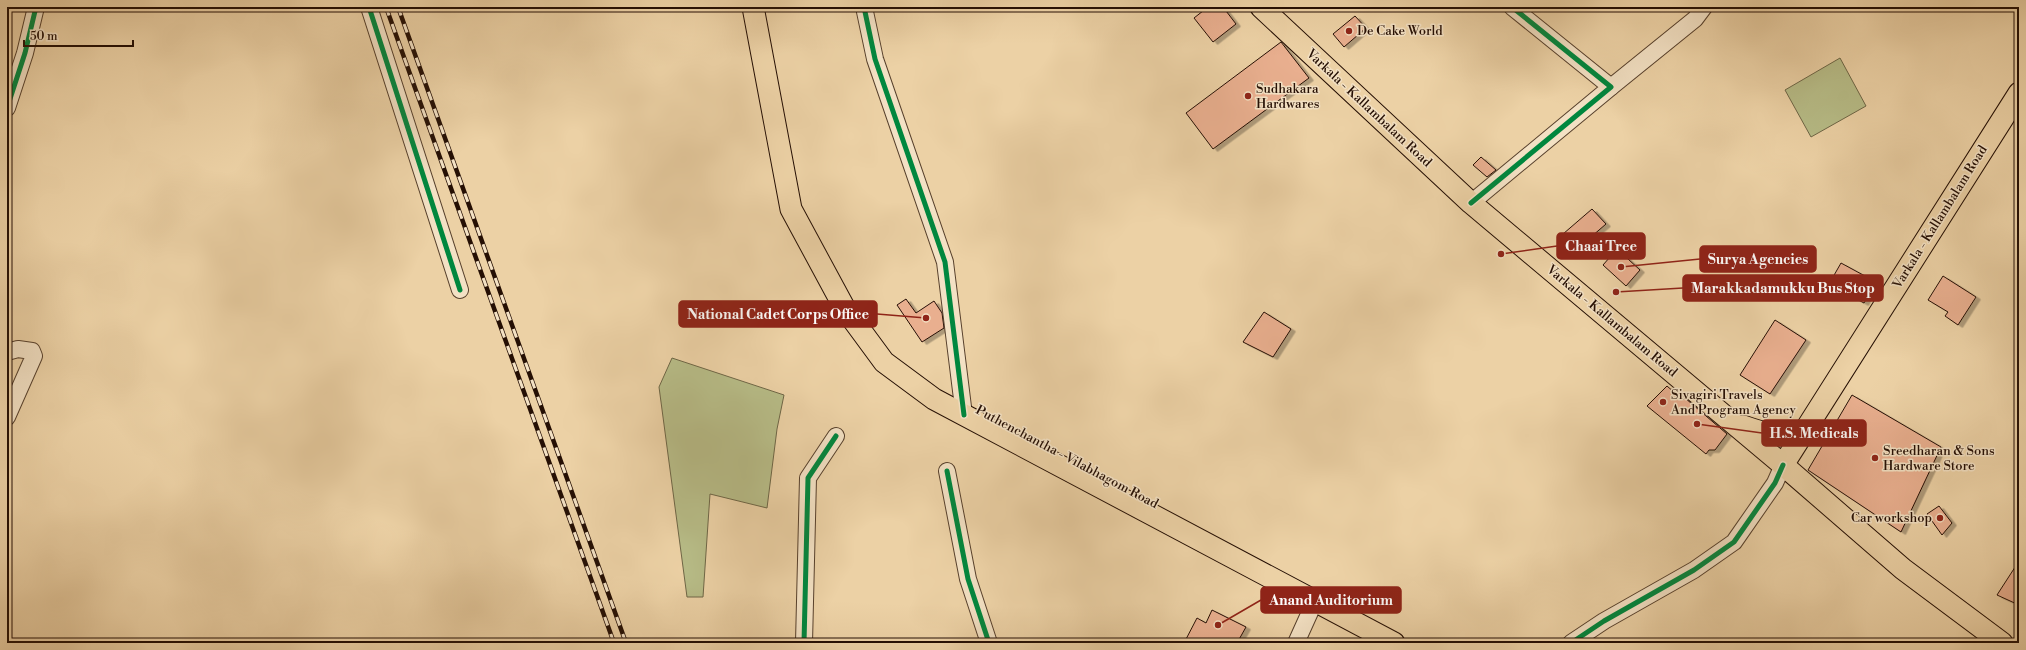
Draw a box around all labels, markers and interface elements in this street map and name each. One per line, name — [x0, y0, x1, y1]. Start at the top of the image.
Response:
scale bar — [24, 22, 133, 48]
place label: De Cake World — [1357, 23, 1443, 39]
marker: De Cake World — [1344, 26, 1354, 36]
text: 50 m — [30, 29, 58, 44]
street label: Varkala - Kallambalam Road — [1302, 45, 1436, 171]
place label: Sudhakara Hardwares — [1256, 81, 1320, 112]
marker: Sudhakara Hardwares — [1243, 91, 1253, 101]
street label: Varkala - Kallambalam Road — [1889, 142, 1991, 292]
callout: Chaai Tree — [1557, 233, 1645, 259]
text: Chaai Tree — [1565, 238, 1637, 256]
callout: Surya Agencies — [1700, 246, 1816, 272]
text: Surya Agencies — [1708, 251, 1808, 269]
street label: Varkala - Kallambalam Road — [1543, 261, 1681, 381]
callout: Marakkadamukku Bus Stop — [1683, 275, 1883, 301]
text: Marakkadamukku Bus Stop — [1691, 280, 1875, 298]
callout: National Cadet Corps Office — [679, 301, 877, 327]
text: National Cadet Corps Office — [687, 306, 870, 324]
place label: Sivagiri Travels And Program Agency — [1670, 387, 1796, 418]
marker: Sivagiri Travels And Program Agency — [1658, 397, 1668, 407]
street label: Puthenchantha - Vilabhagom Road — [973, 402, 1162, 512]
callout: H.S. Medicals — [1762, 420, 1866, 446]
text: H.S. Medicals — [1770, 425, 1858, 443]
place label: Sreedharan & Sons Hardware Store — [1883, 443, 1995, 474]
marker: Sreedharan & Sons Hardware Store — [1870, 453, 1880, 463]
place label: Car workshop — [1851, 510, 1932, 526]
marker: Car workshop — [1935, 513, 1945, 523]
callout: Anand Auditorium — [1261, 587, 1401, 613]
text: Anand Auditorium — [1268, 592, 1393, 610]

